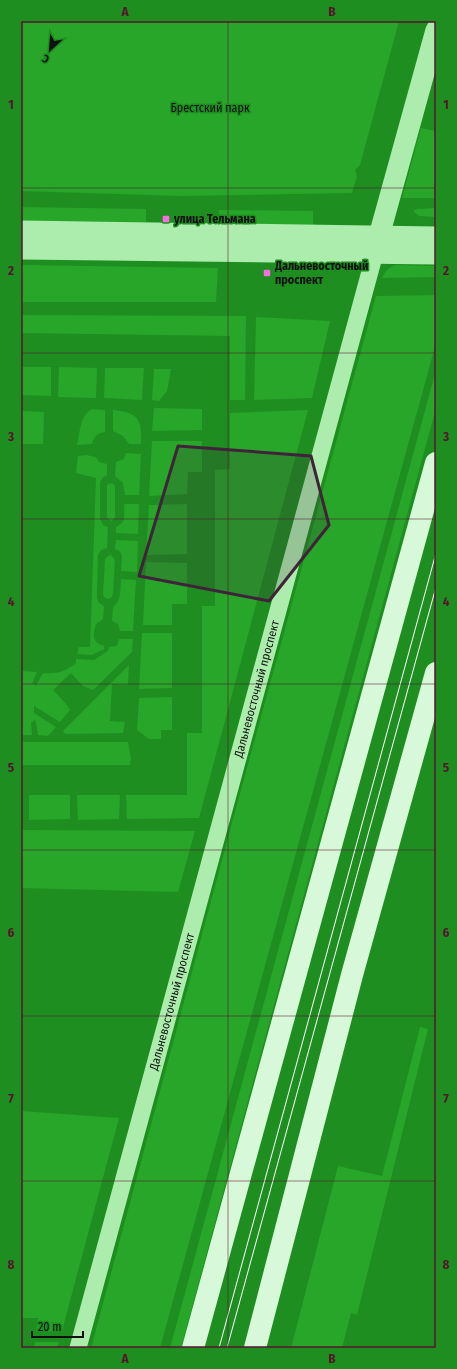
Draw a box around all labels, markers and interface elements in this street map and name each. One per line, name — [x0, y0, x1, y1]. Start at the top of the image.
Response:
text: A — [120, 4, 129, 19]
text: B — [328, 4, 336, 19]
north arrow — [30, 30, 70, 70]
text: С — [40, 51, 51, 66]
text: 1 — [8, 97, 14, 112]
text: 1 — [443, 97, 449, 112]
park label: Брестский парк — [170, 101, 250, 115]
place label: улица Тельмана — [173, 212, 256, 226]
marker: улица Тельмана — [161, 214, 171, 224]
place label: Дальневосточный проспект — [274, 259, 368, 287]
text: 2 — [7, 263, 14, 278]
text: 2 — [442, 263, 449, 278]
marker: Дальневосточный проспект — [262, 268, 272, 278]
text: 3 — [7, 429, 14, 444]
text: 3 — [442, 429, 449, 444]
text: 4 — [8, 594, 15, 609]
text: 4 — [443, 594, 450, 609]
street label: Дальневосточный проспект — [231, 619, 282, 760]
text: 5 — [8, 760, 14, 775]
text: 5 — [443, 760, 449, 775]
text: 6 — [8, 925, 15, 940]
text: 6 — [443, 925, 450, 940]
street label: Дальневосточный проспект — [146, 931, 197, 1073]
text: 7 — [8, 1091, 14, 1106]
text: 7 — [443, 1091, 449, 1106]
text: 8 — [8, 1257, 15, 1272]
text: 8 — [443, 1257, 450, 1272]
scale bar — [32, 1313, 83, 1339]
text: 20 m — [38, 1320, 62, 1334]
text: A — [120, 1351, 129, 1366]
text: B — [328, 1351, 336, 1366]

